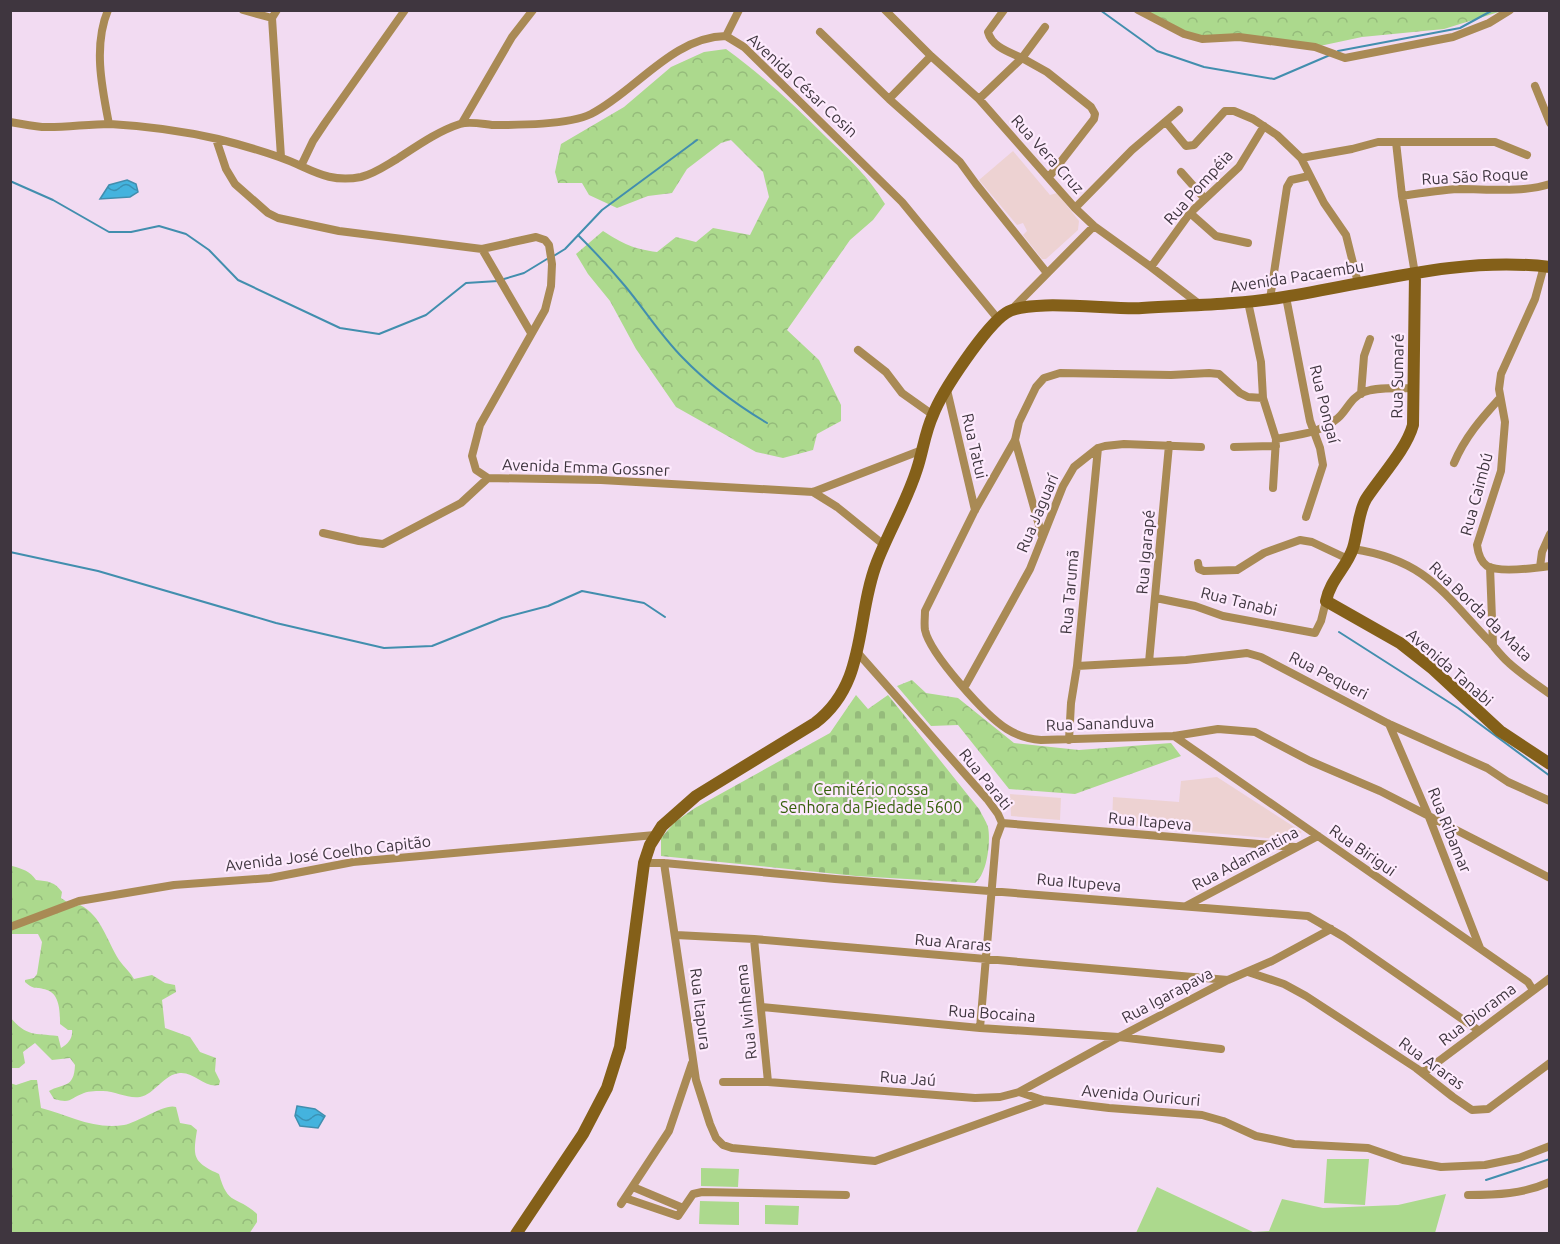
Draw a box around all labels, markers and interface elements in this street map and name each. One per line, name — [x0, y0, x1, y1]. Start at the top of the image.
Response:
street label: Avenida César Cosin — [744, 29, 862, 141]
street label: Rua Vera Cruz — [1008, 111, 1088, 197]
street label: Rua Pompéia — [1160, 146, 1236, 228]
street label: Rua São Roque — [1421, 164, 1529, 188]
street label: Avenida Pacaembu — [1229, 257, 1365, 295]
street label: Rua Sumaré — [1387, 333, 1407, 419]
street label: Rua Pongaí — [1307, 363, 1344, 446]
street label: Rua Tatui — [959, 411, 991, 481]
street label: Rua Caimbú — [1456, 451, 1496, 537]
street label: Avenida Emma Gossner — [502, 455, 670, 479]
street label: Rua Jaguarí — [1012, 470, 1062, 555]
street label: Rua Igarapé — [1132, 509, 1158, 595]
street label: Rua Tarumã — [1056, 549, 1082, 635]
street label: Rua Borda da Mata — [1426, 557, 1536, 665]
street label: Rua Tanabi — [1199, 583, 1279, 619]
street label: Avenida Tanabi — [1403, 625, 1497, 709]
street label: Rua Pequeri — [1286, 647, 1372, 703]
street label: Rua Sananduva — [1045, 712, 1155, 734]
street label: Rua Parati — [956, 745, 1016, 813]
park label: Cemitério nossa Senhora da Piedade 5600 — [780, 780, 962, 816]
street label: Rua Ribamar — [1425, 785, 1475, 875]
street label: Rua Itapeva — [1107, 808, 1193, 834]
street label: Rua Birigui — [1326, 820, 1400, 880]
street label: Rua Adamantina — [1189, 822, 1301, 894]
street label: Avenida José Coelho Capitão — [224, 831, 432, 875]
street label: Rua Itupeva — [1036, 869, 1122, 895]
street label: Rua Araras — [914, 930, 992, 954]
street label: Rua Ivinhema — [732, 963, 760, 1061]
street label: Rua Igarapava — [1118, 963, 1216, 1027]
street label: Rua Itapura — [687, 967, 715, 1051]
street label: Rua Diorama — [1435, 979, 1519, 1049]
street label: Rua Bocaina — [948, 1001, 1036, 1025]
street label: Rua Araras — [1396, 1033, 1468, 1093]
street label: Rua Jaú — [879, 1067, 937, 1089]
street label: Avenida Ouricuri — [1081, 1081, 1201, 1109]

